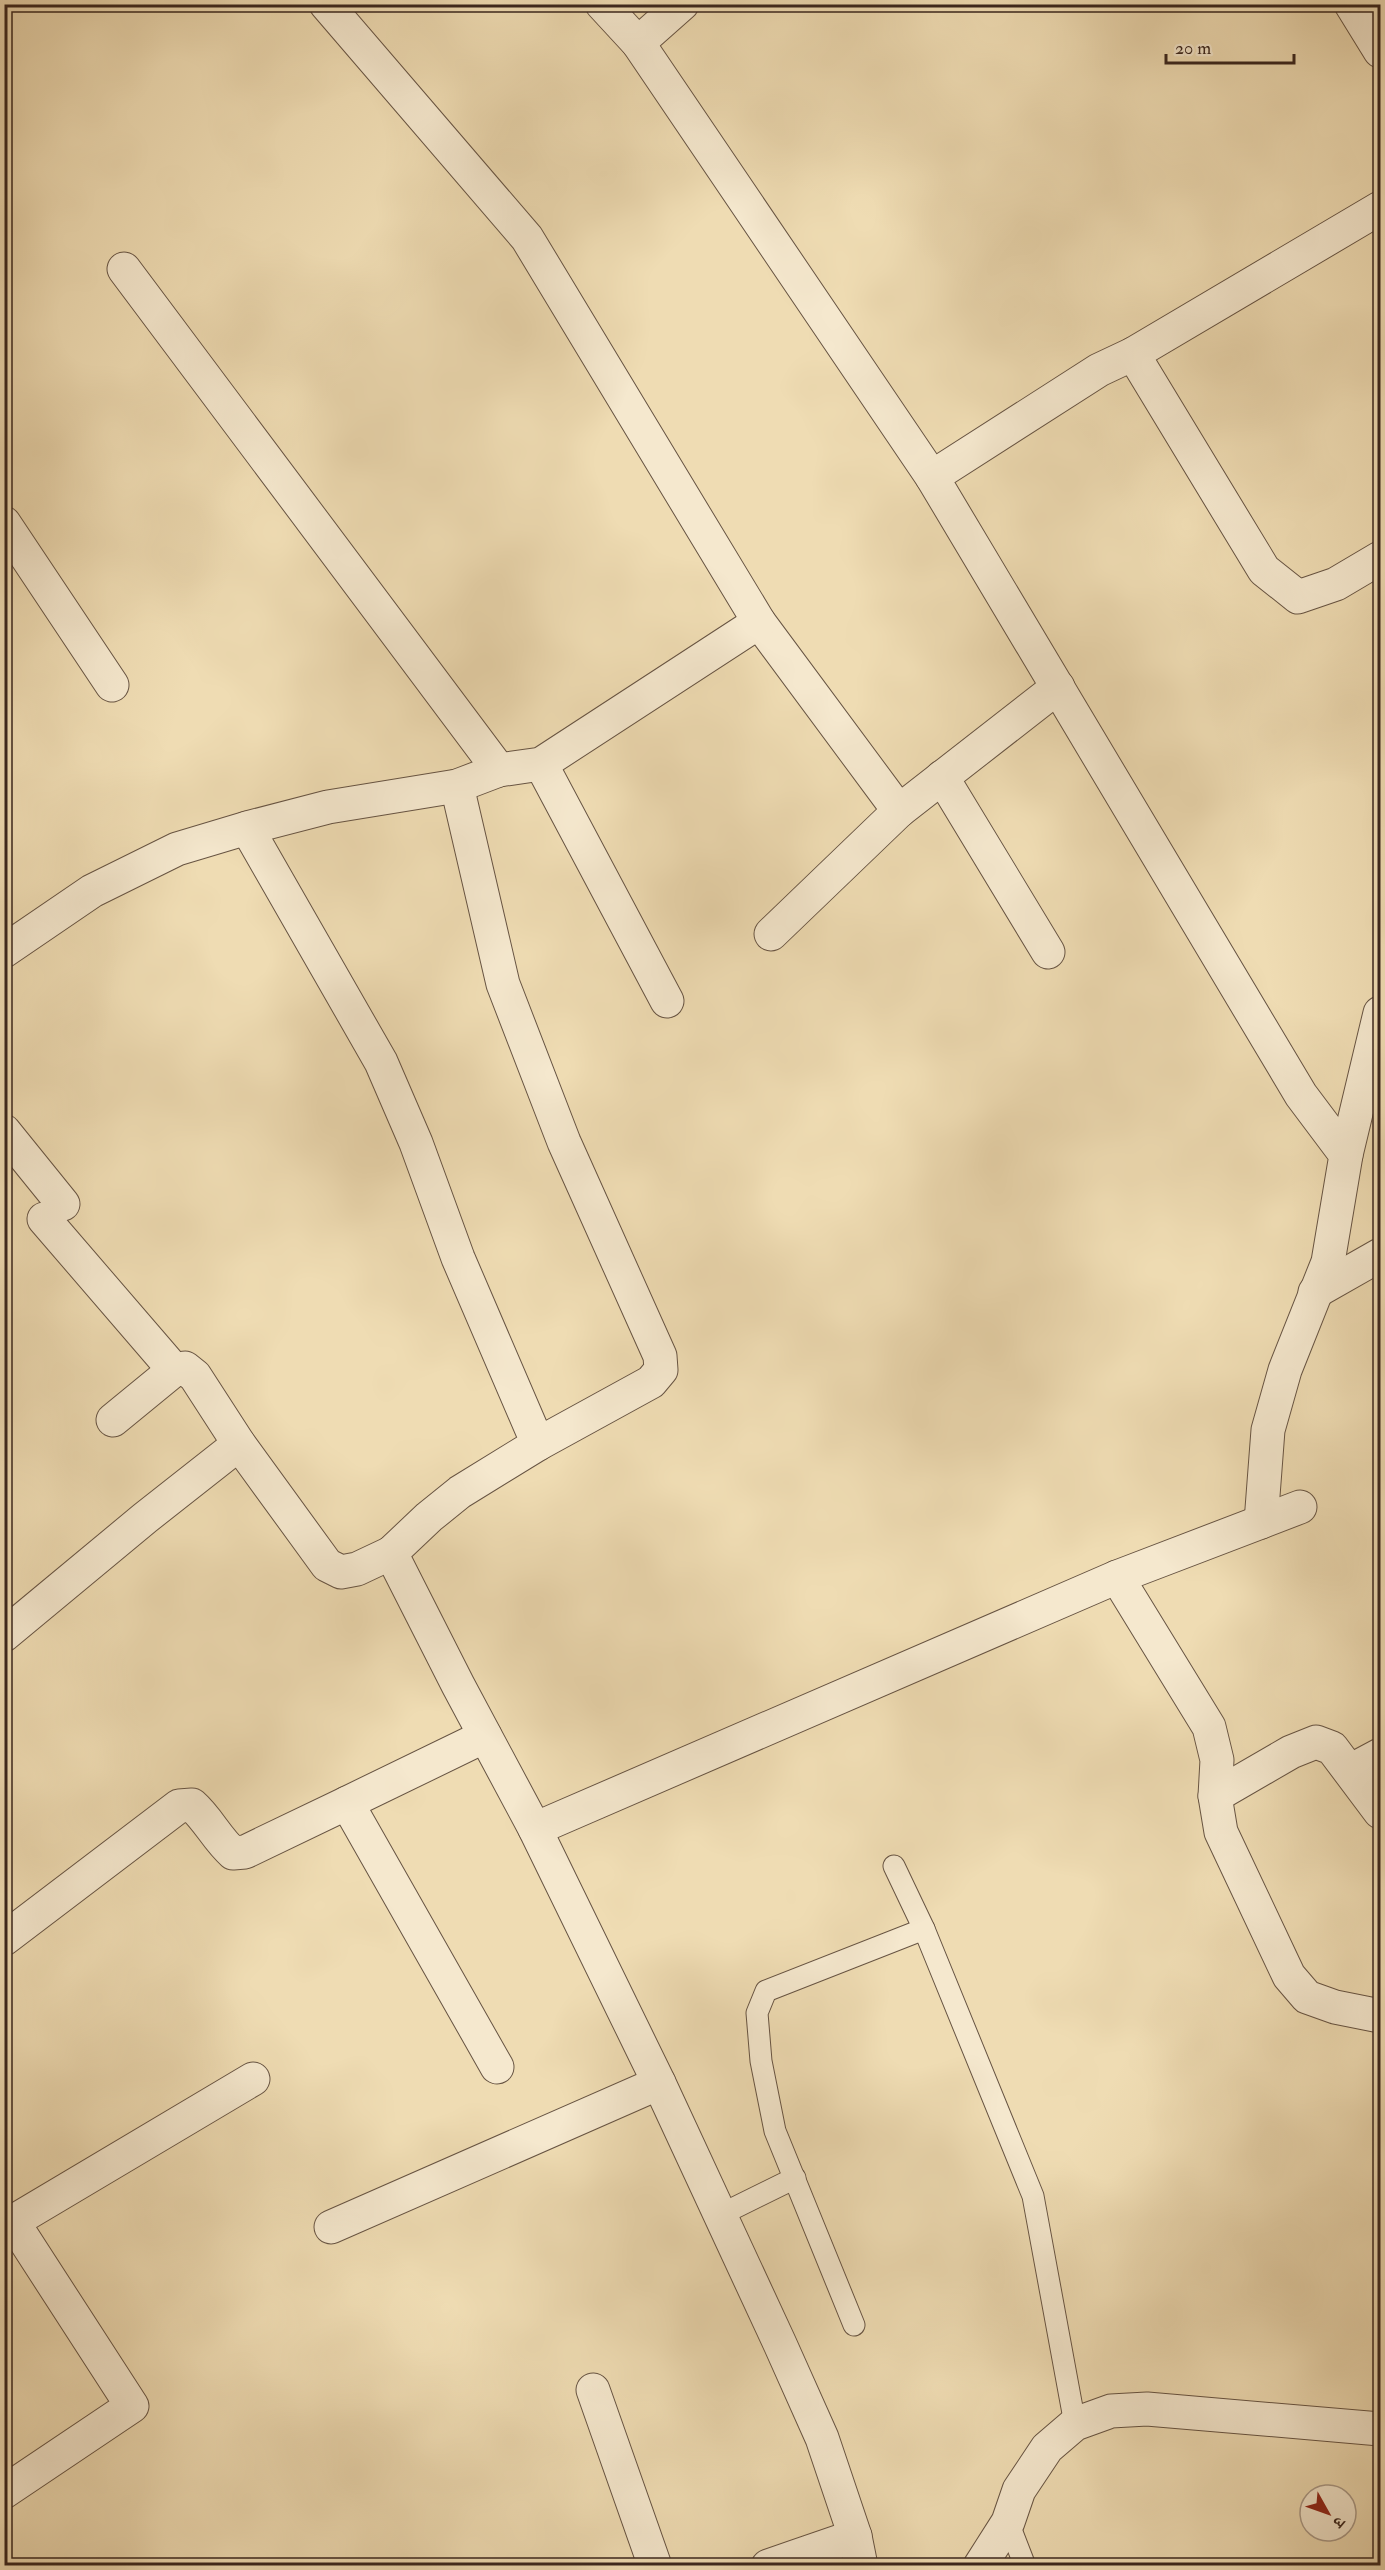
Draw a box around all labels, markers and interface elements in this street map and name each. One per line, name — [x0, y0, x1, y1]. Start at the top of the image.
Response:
scale bar — [1166, 27, 1294, 65]
text: 20 m — [1175, 37, 1211, 60]
north arrow — [1298, 2483, 1358, 2543]
text: उ — [1327, 2512, 1350, 2533]

